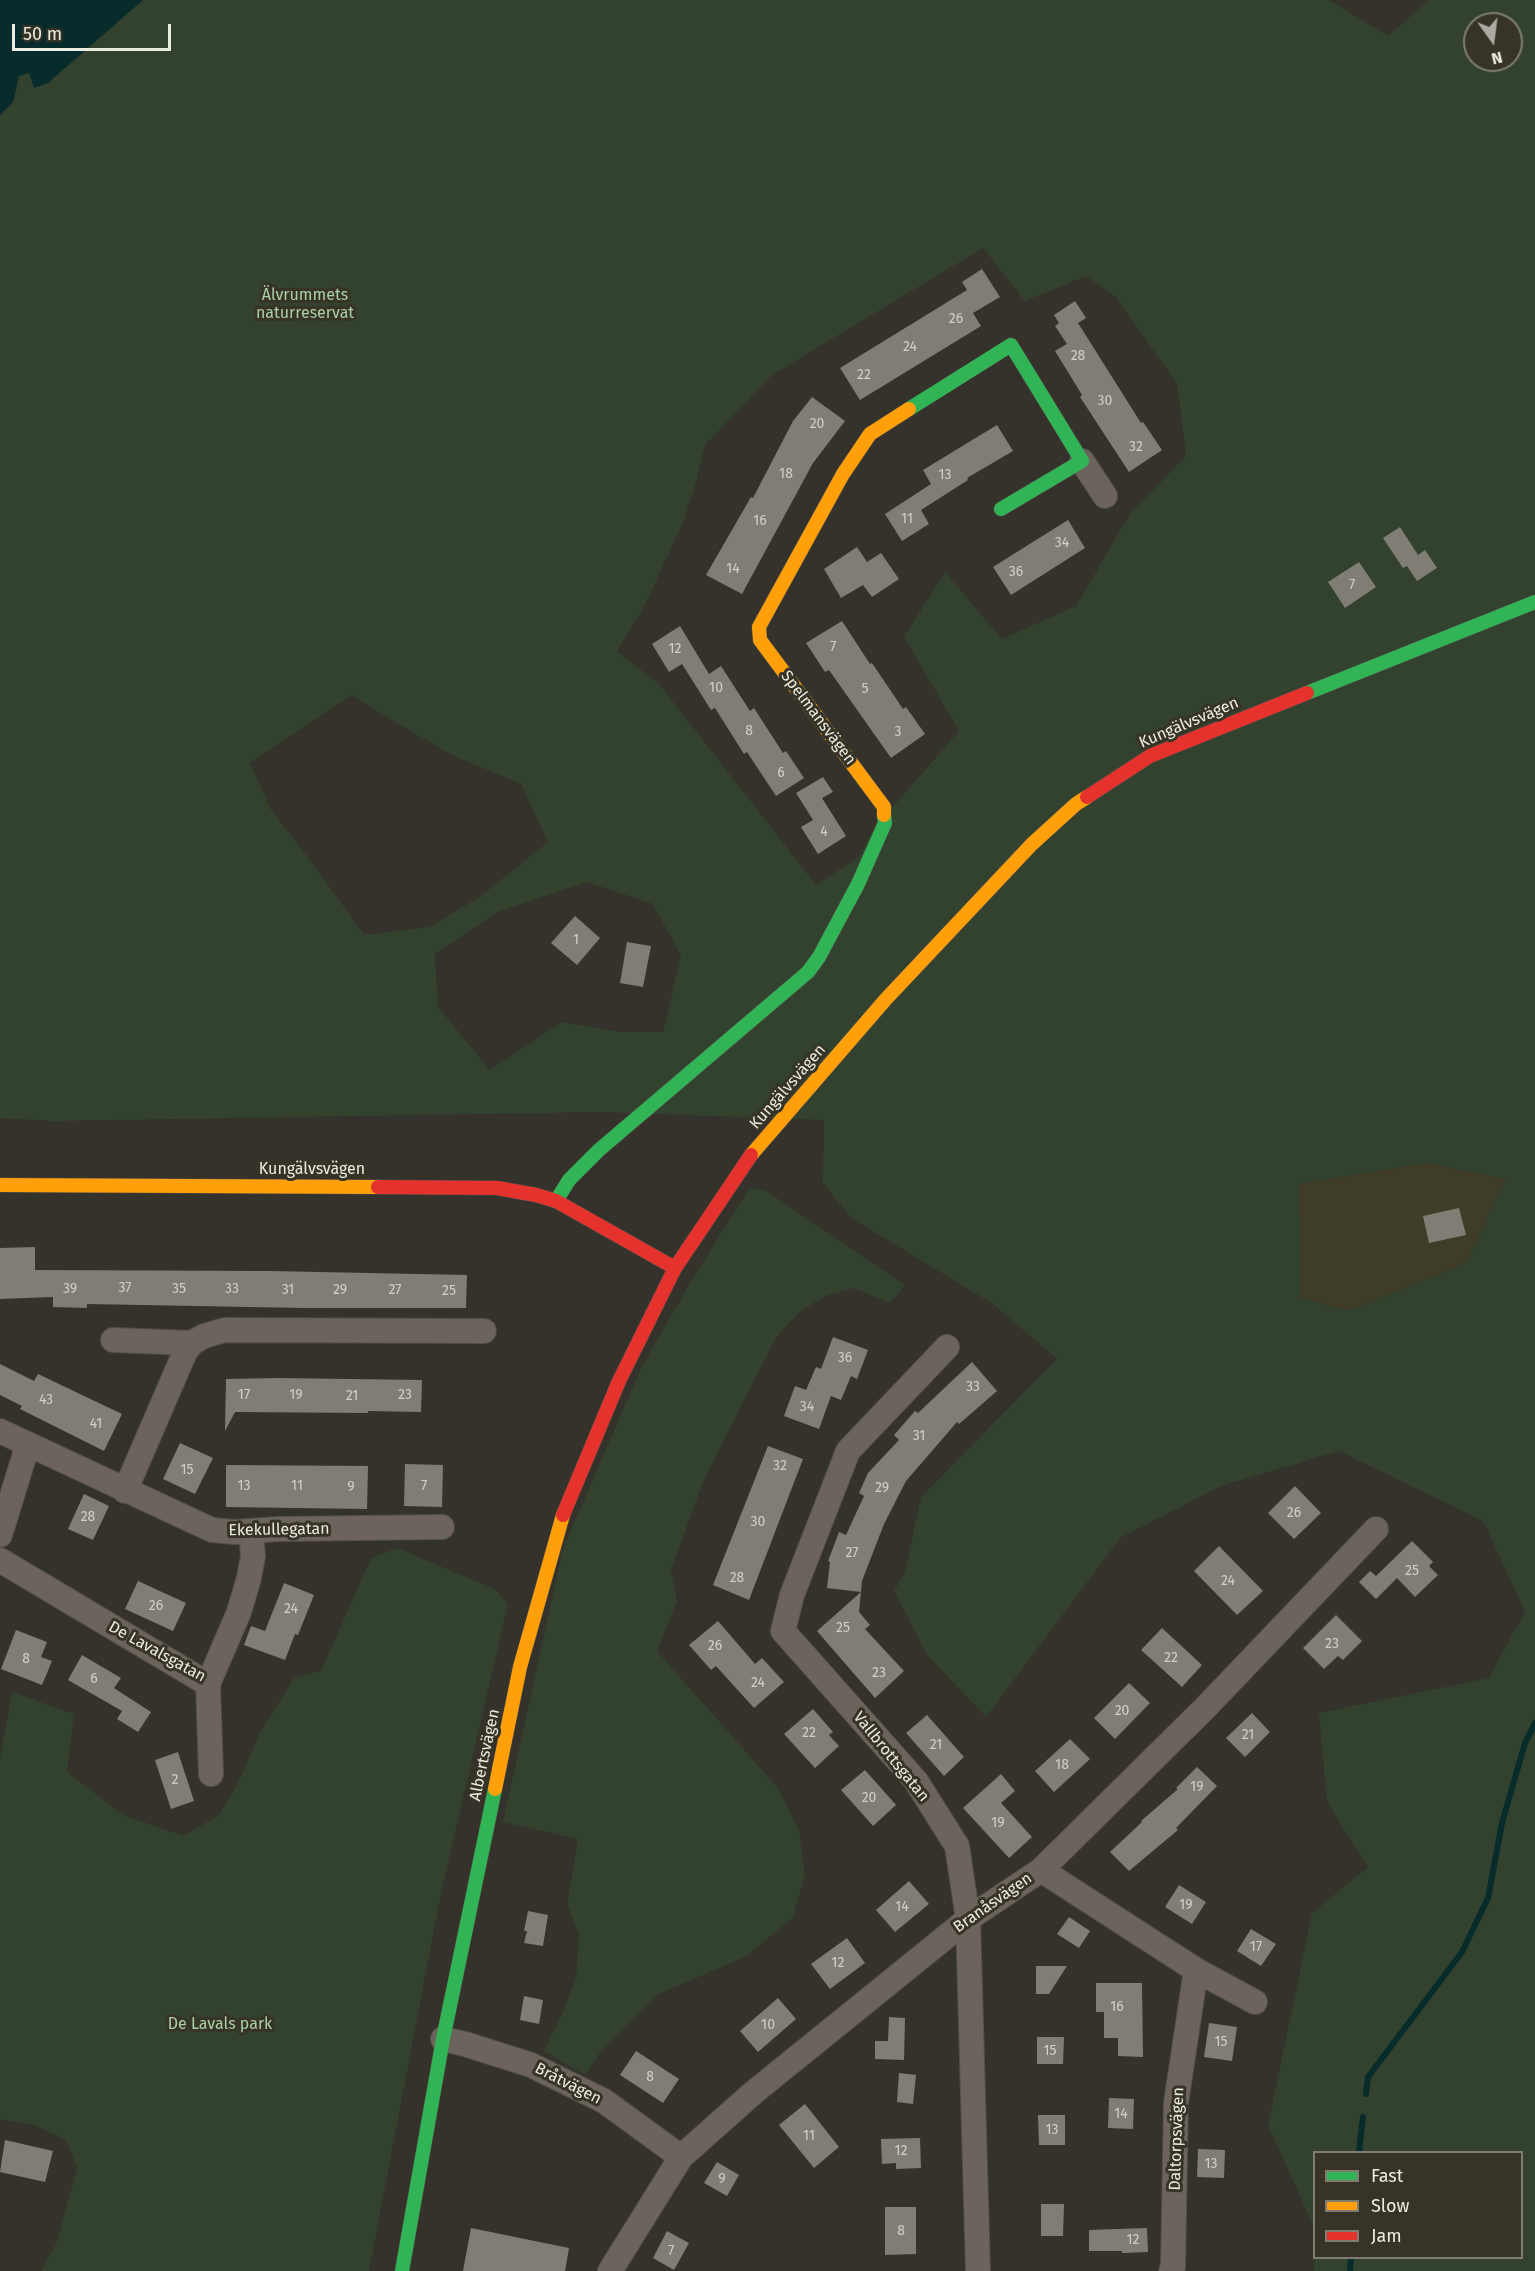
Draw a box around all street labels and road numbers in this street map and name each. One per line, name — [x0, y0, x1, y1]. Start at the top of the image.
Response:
street label: Spelmansvägen — [776, 667, 860, 769]
street label: Kungälvsvägen — [1136, 693, 1242, 753]
street label: Kungälvsvägen — [746, 1041, 830, 1133]
street label: Kungälvsvägen — [259, 1160, 365, 1180]
street label: Ekekullegatan — [228, 1520, 330, 1540]
street label: De Lavalsgatan — [105, 1617, 209, 1687]
street label: Albertsvägen — [466, 1707, 504, 1803]
street label: Vallbrottsgatan — [849, 1708, 933, 1806]
street label: Branåsvägen — [950, 1869, 1036, 1937]
street label: Bråtvägen — [532, 2059, 604, 2109]
street label: Daltorpsvägen — [1166, 2087, 1188, 2191]

